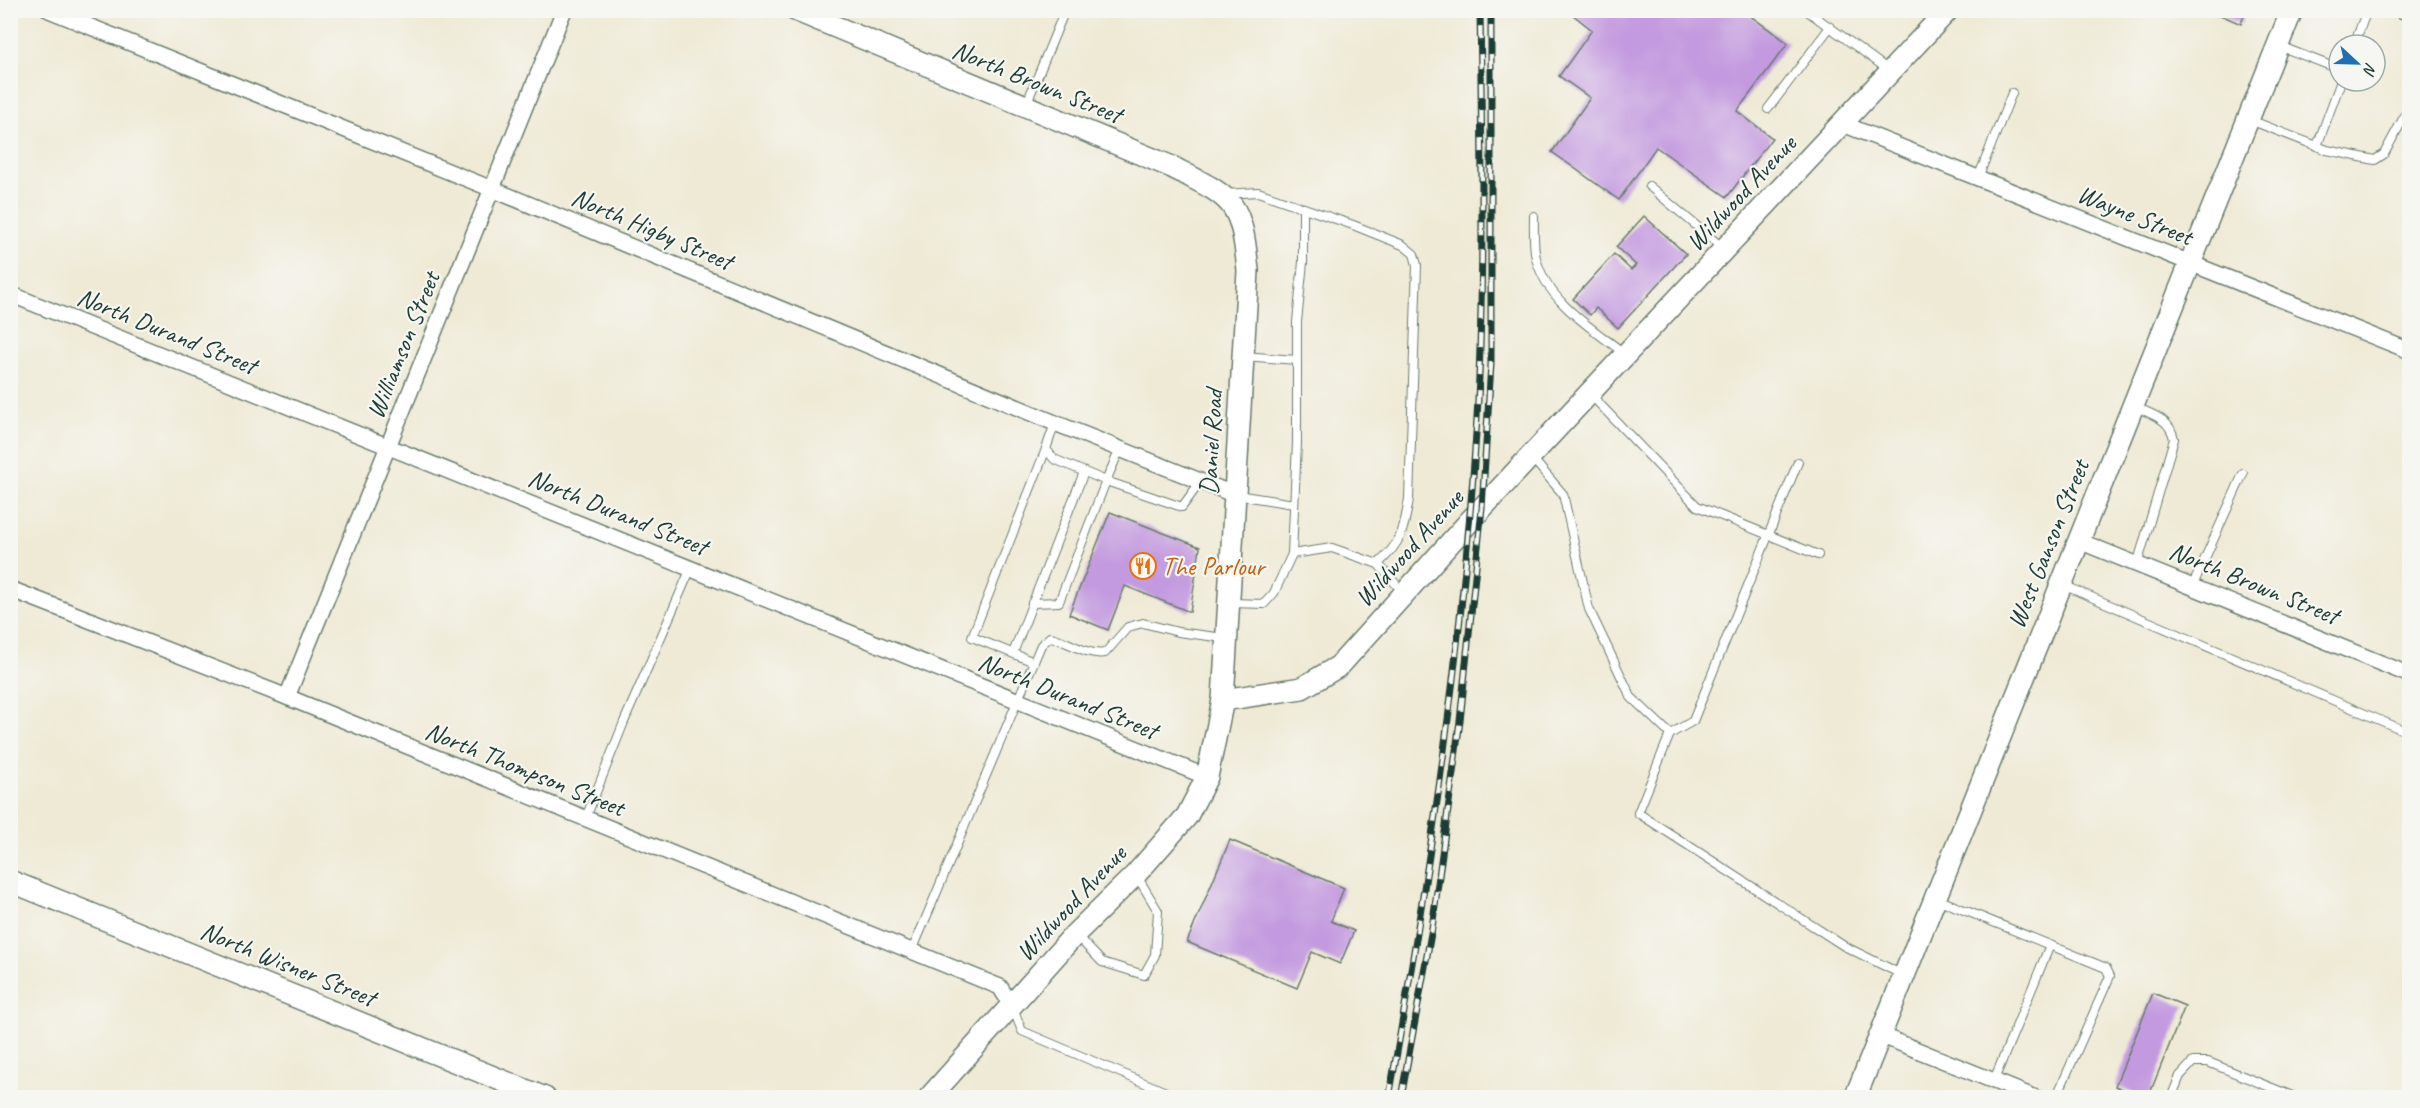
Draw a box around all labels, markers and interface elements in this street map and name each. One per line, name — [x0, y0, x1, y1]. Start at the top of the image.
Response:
street label: North Brown Street — [948, 33, 1130, 132]
north arrow — [2327, 33, 2387, 93]
text: N — [2358, 60, 2381, 79]
street label: Wildwood Avenue — [1679, 127, 1804, 258]
street label: Wayne Street — [2073, 177, 2199, 254]
street label: North Higby Street — [567, 180, 741, 279]
street label: Williamson Street — [359, 265, 448, 423]
street label: North Durand Street — [73, 280, 265, 383]
street label: Daniel Road — [1192, 385, 1230, 496]
street label: West Ganson Street — [1999, 453, 2098, 633]
street label: North Durand Street — [524, 461, 716, 564]
street label: Wildwood Avenue — [1347, 481, 1472, 614]
street label: North Brown Street — [2165, 534, 2347, 633]
place label: The Parlour — [1162, 550, 1267, 583]
restaurant icon: The Parlour — [1128, 551, 1158, 581]
street label: North Durand Street — [974, 645, 1166, 748]
street label: North Thompson Street — [421, 714, 632, 825]
street label: Wildwood Avenue — [1009, 837, 1134, 968]
street label: North Wisner Street — [196, 914, 383, 1015]

